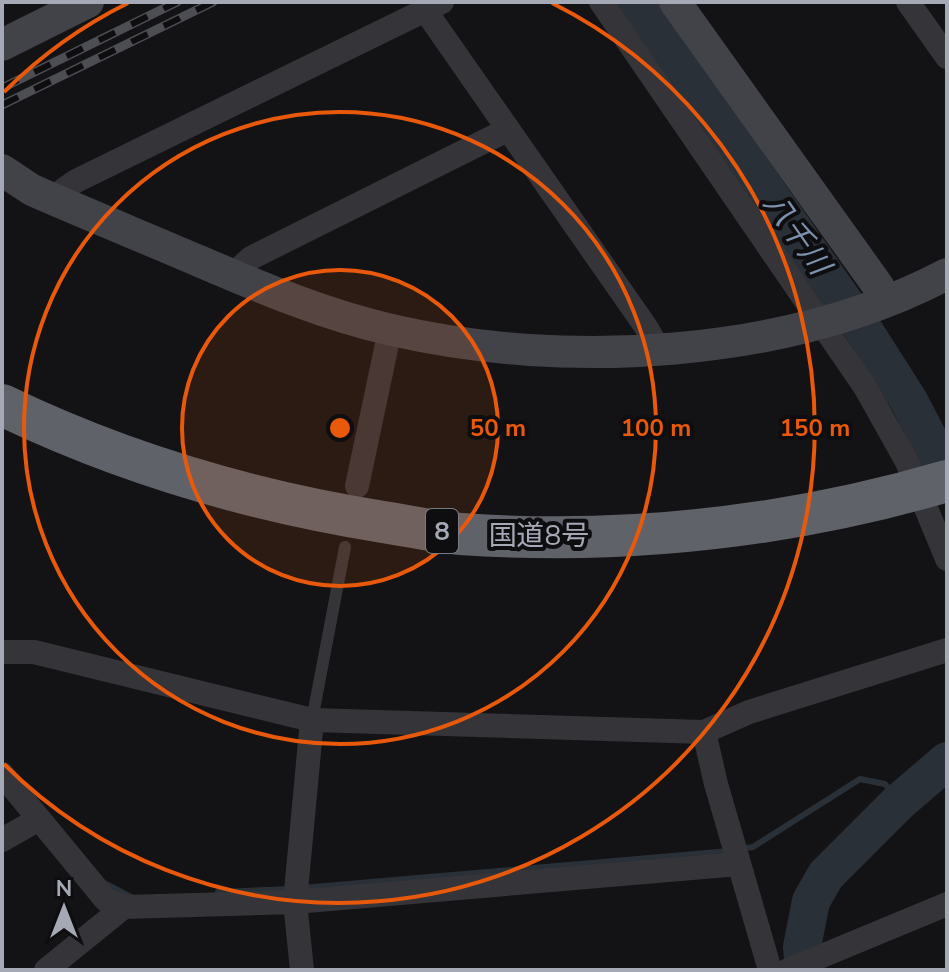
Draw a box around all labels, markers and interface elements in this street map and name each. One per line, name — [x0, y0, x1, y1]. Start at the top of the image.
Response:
water label: 八千川 — [754, 186, 841, 285]
text: 50 m — [470, 412, 526, 444]
text: 100 m — [621, 412, 691, 444]
text: 150 m — [780, 412, 850, 444]
centre of rings — [326, 414, 354, 442]
road number: 8 — [426, 509, 458, 553]
street label: 国道8号 — [489, 517, 589, 555]
north arrow — [24, 868, 104, 948]
text: N — [56, 874, 72, 904]

